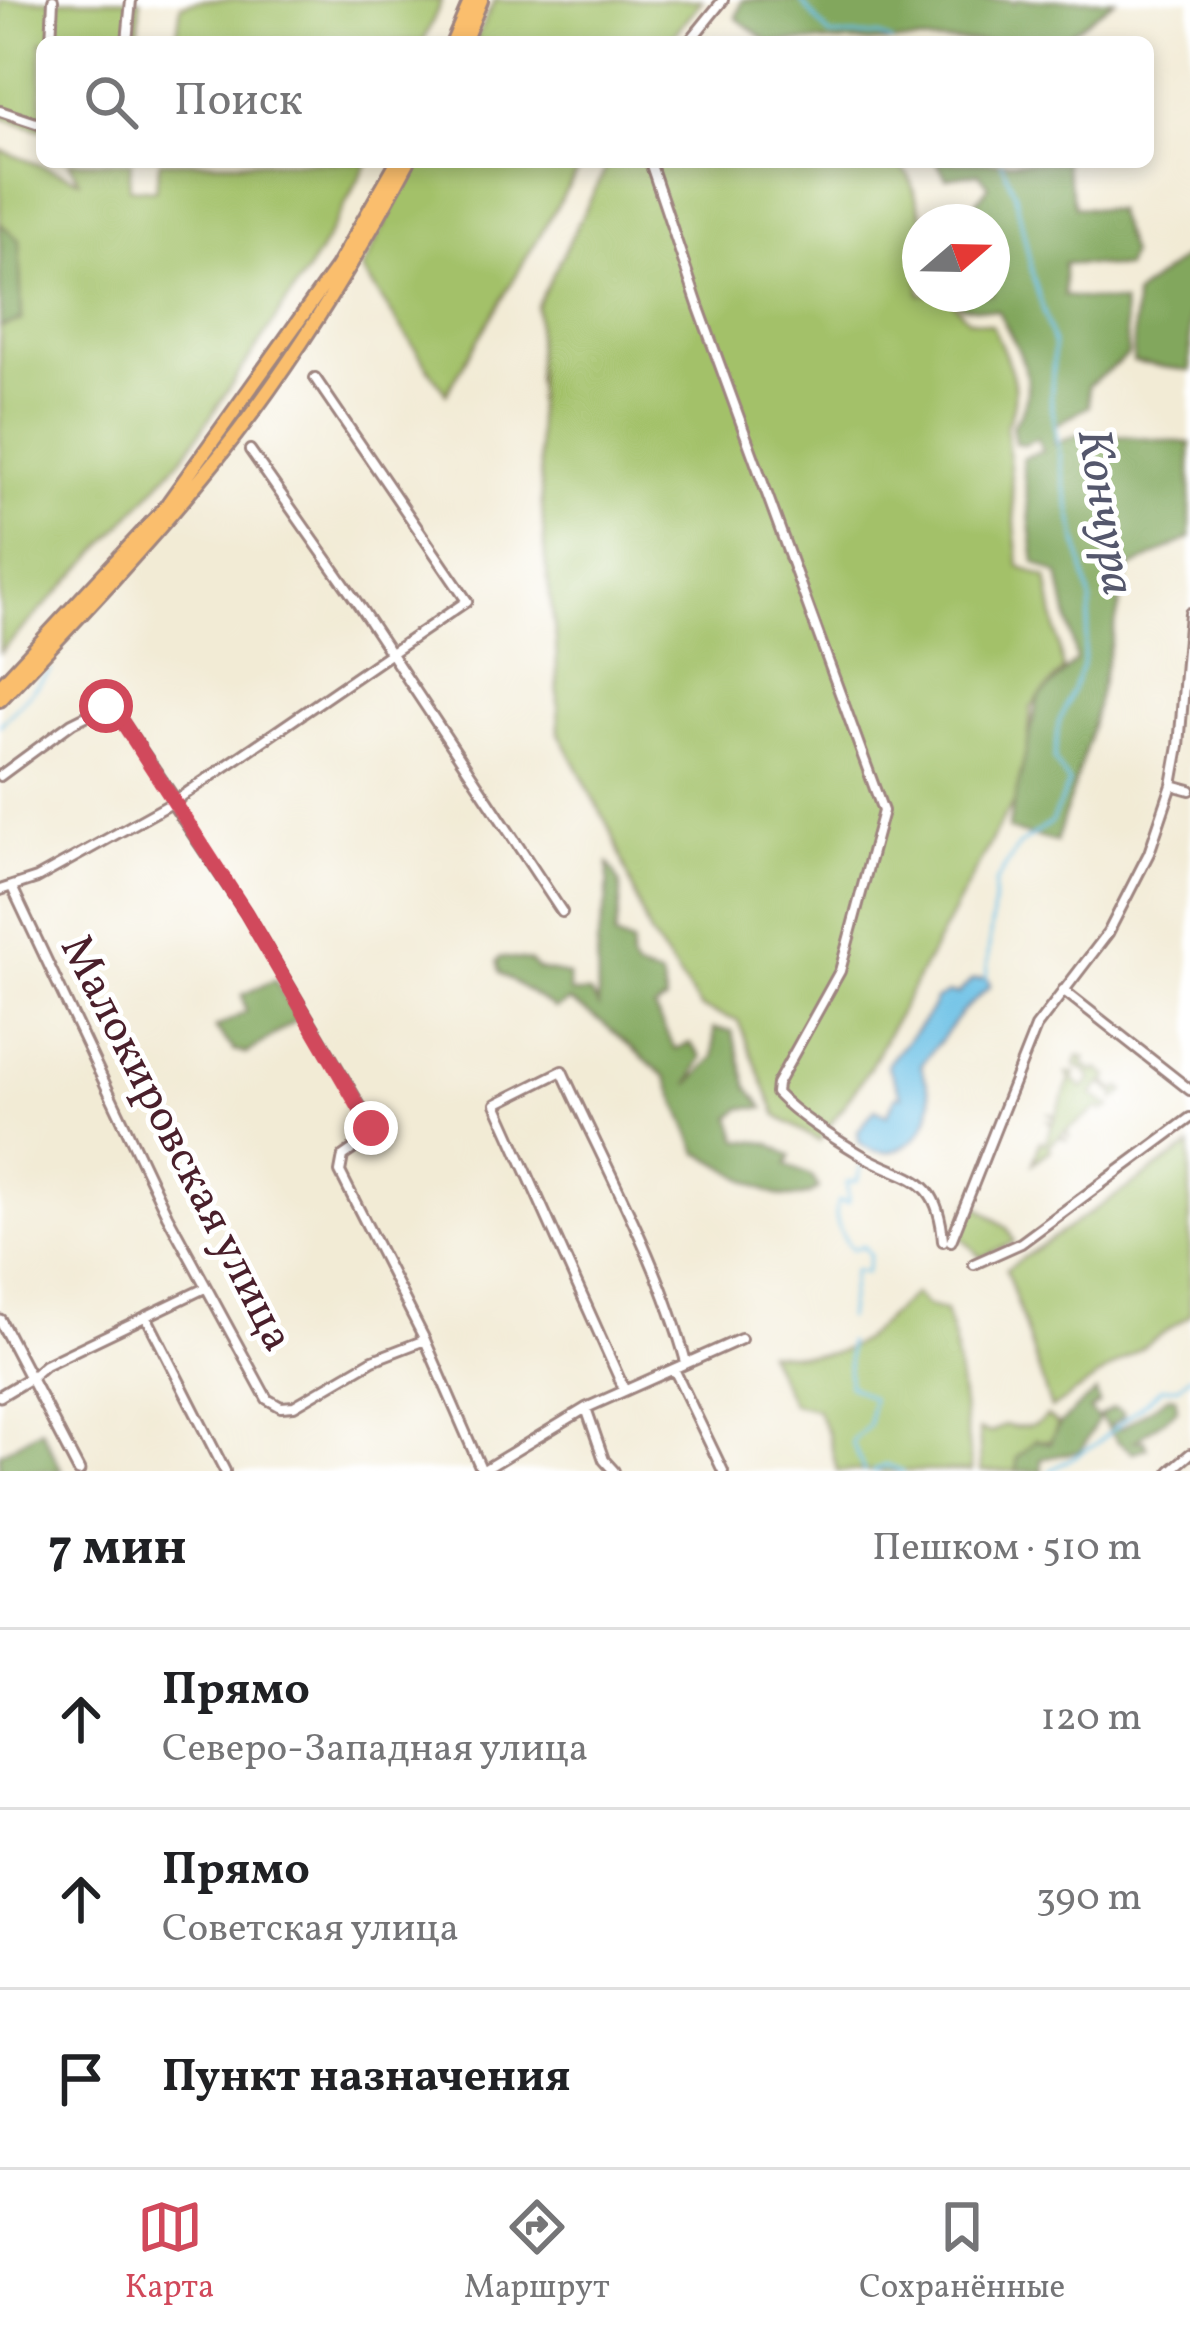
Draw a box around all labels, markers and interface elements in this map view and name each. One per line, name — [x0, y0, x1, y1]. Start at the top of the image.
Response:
search box — [36, 36, 1154, 168]
icon: search — [78, 69, 144, 135]
text: Поиск — [174, 71, 303, 134]
north arrow — [902, 204, 1010, 312]
water label: Кончура — [1058, 424, 1150, 600]
route start — [79, 679, 133, 733]
street label: Малокировская улица — [43, 925, 307, 1363]
route end — [344, 1101, 398, 1155]
text: 7 мин — [48, 1514, 187, 1585]
text: Пешком · 510 m — [872, 1522, 1142, 1576]
text: Прямо — [162, 1660, 310, 1723]
icon: ahead — [48, 1686, 114, 1752]
text: 120 m — [1041, 1692, 1142, 1746]
text: Северо-Западная улица — [162, 1723, 588, 1777]
text: Прямо — [162, 1840, 310, 1903]
icon: ahead — [48, 1866, 114, 1932]
text: 390 m — [1036, 1872, 1142, 1926]
text: Советская улица — [162, 1903, 459, 1957]
icon: arrive — [48, 2046, 114, 2112]
text: Пункт назначения — [162, 2047, 571, 2110]
tab: Карта — [125, 2194, 214, 2312]
tab: Маршрут — [464, 2194, 610, 2312]
tab: Сохранённые — [859, 2194, 1065, 2312]

